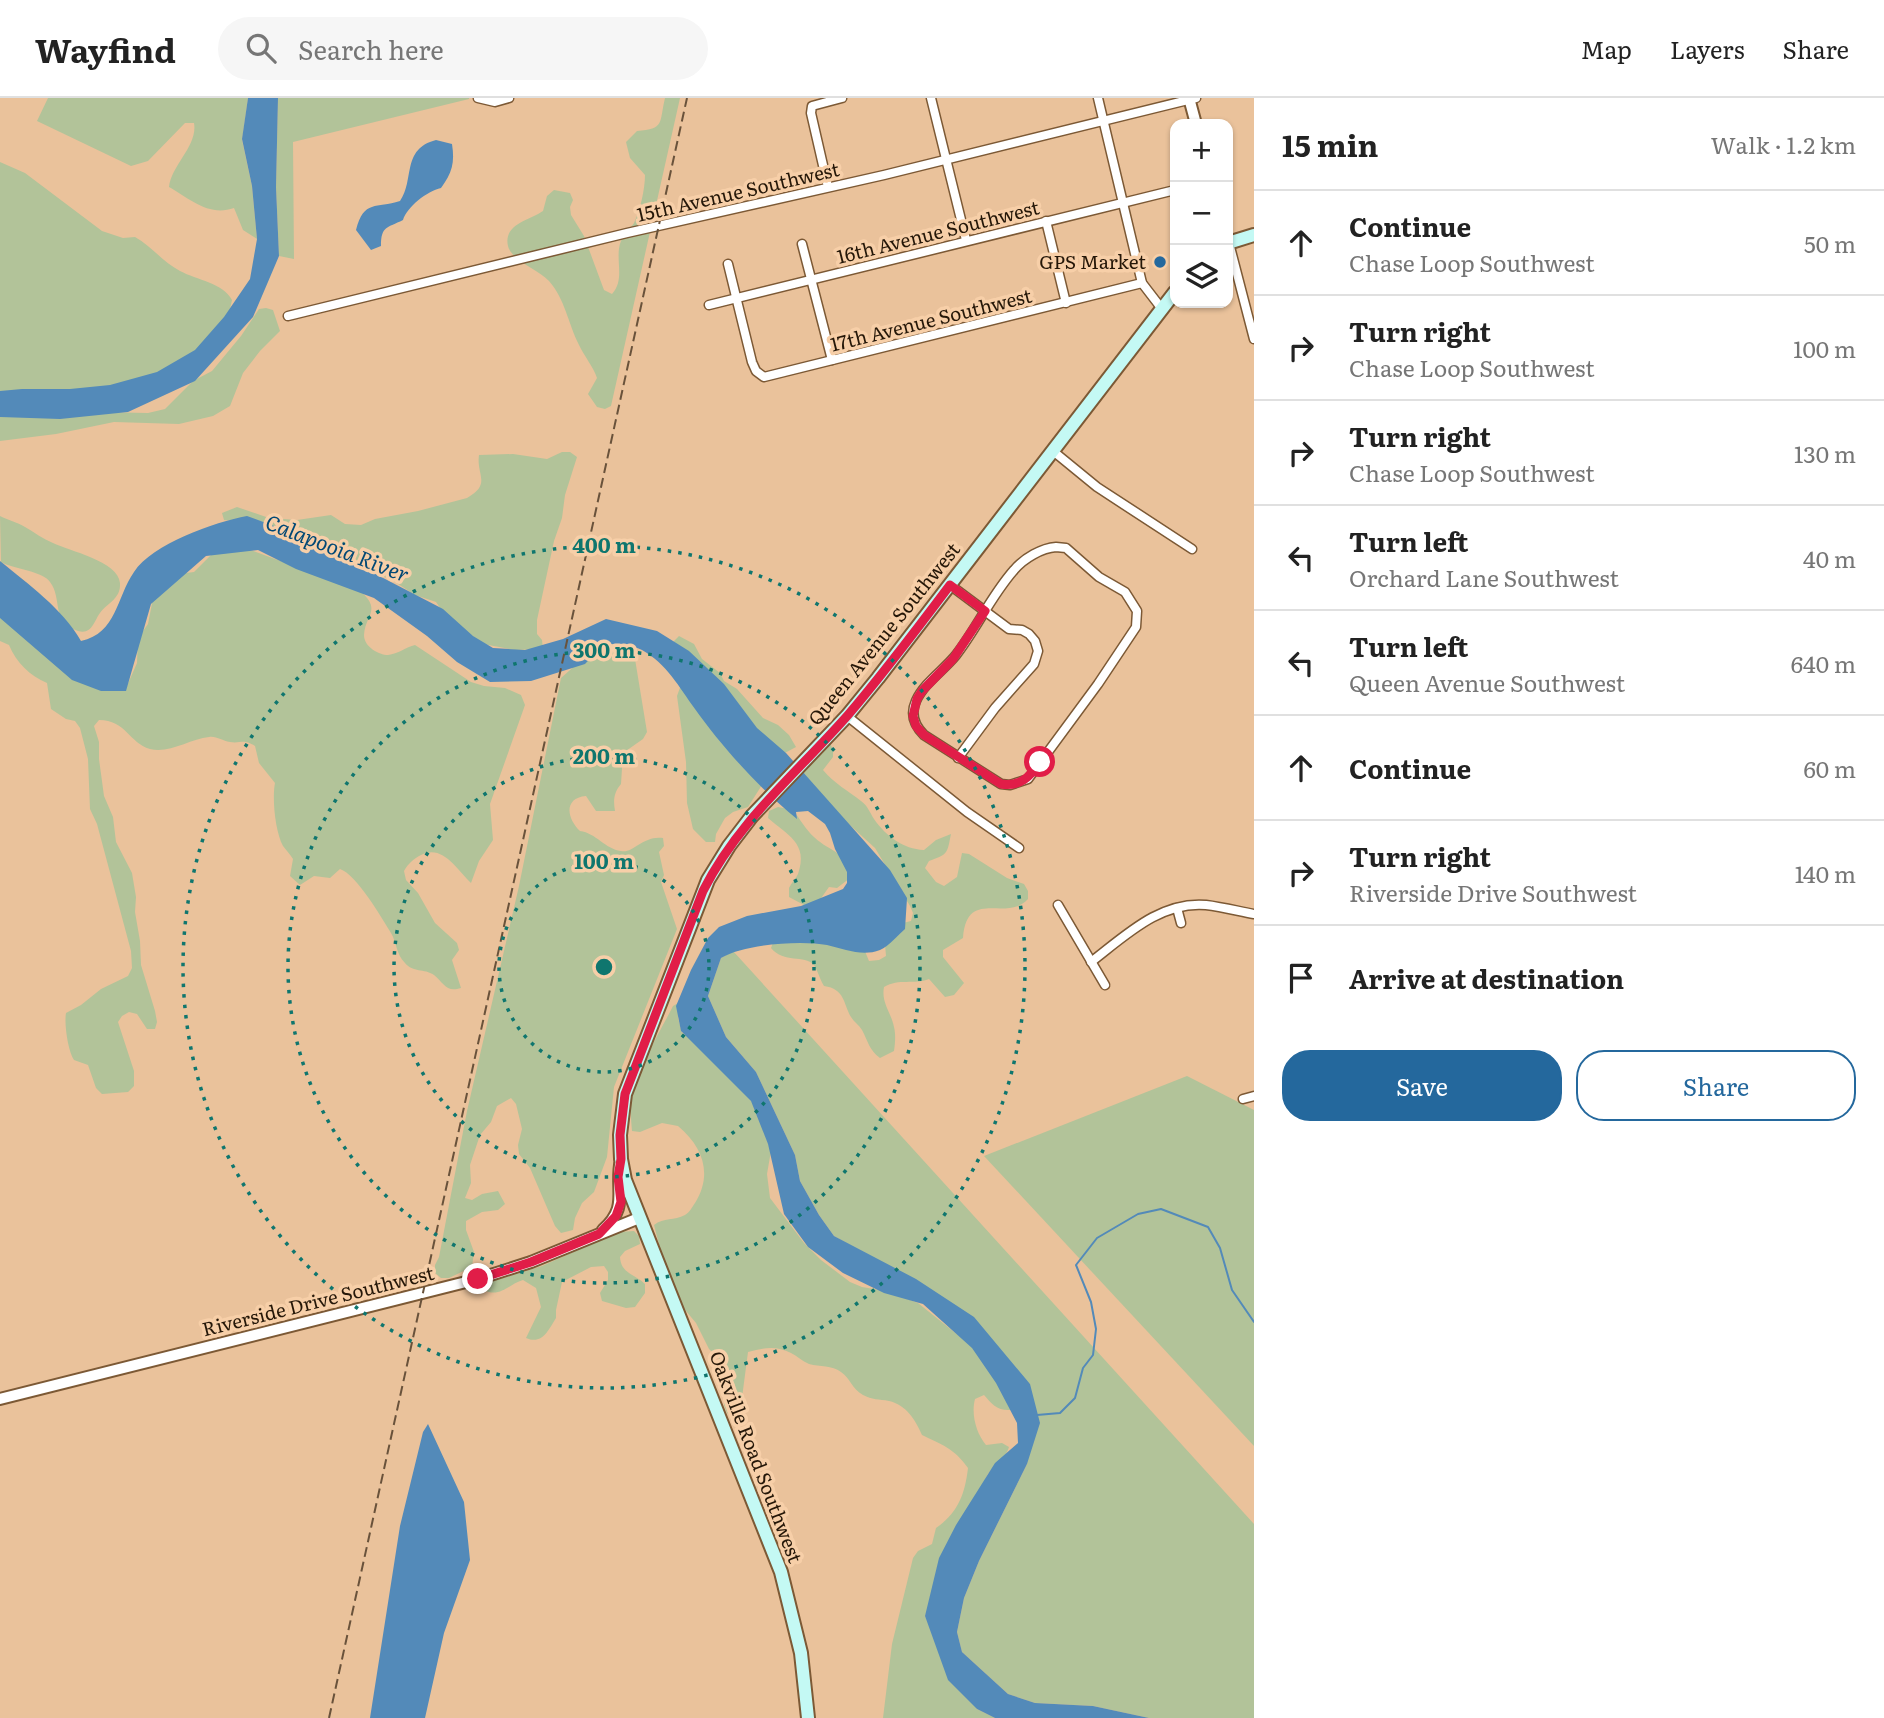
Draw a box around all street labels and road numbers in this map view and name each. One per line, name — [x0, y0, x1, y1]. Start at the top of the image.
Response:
street label: 15th Avenue Southwest — [634, 154, 842, 228]
street label: 16th Avenue Southwest — [834, 192, 1042, 270]
street label: 17th Avenue Southwest — [827, 280, 1035, 358]
street label: Queen Avenue Southwest — [801, 536, 966, 731]
street label: Riverside Drive Southwest — [199, 1258, 437, 1342]
street label: Oakville Road Southwest — [704, 1347, 810, 1567]

